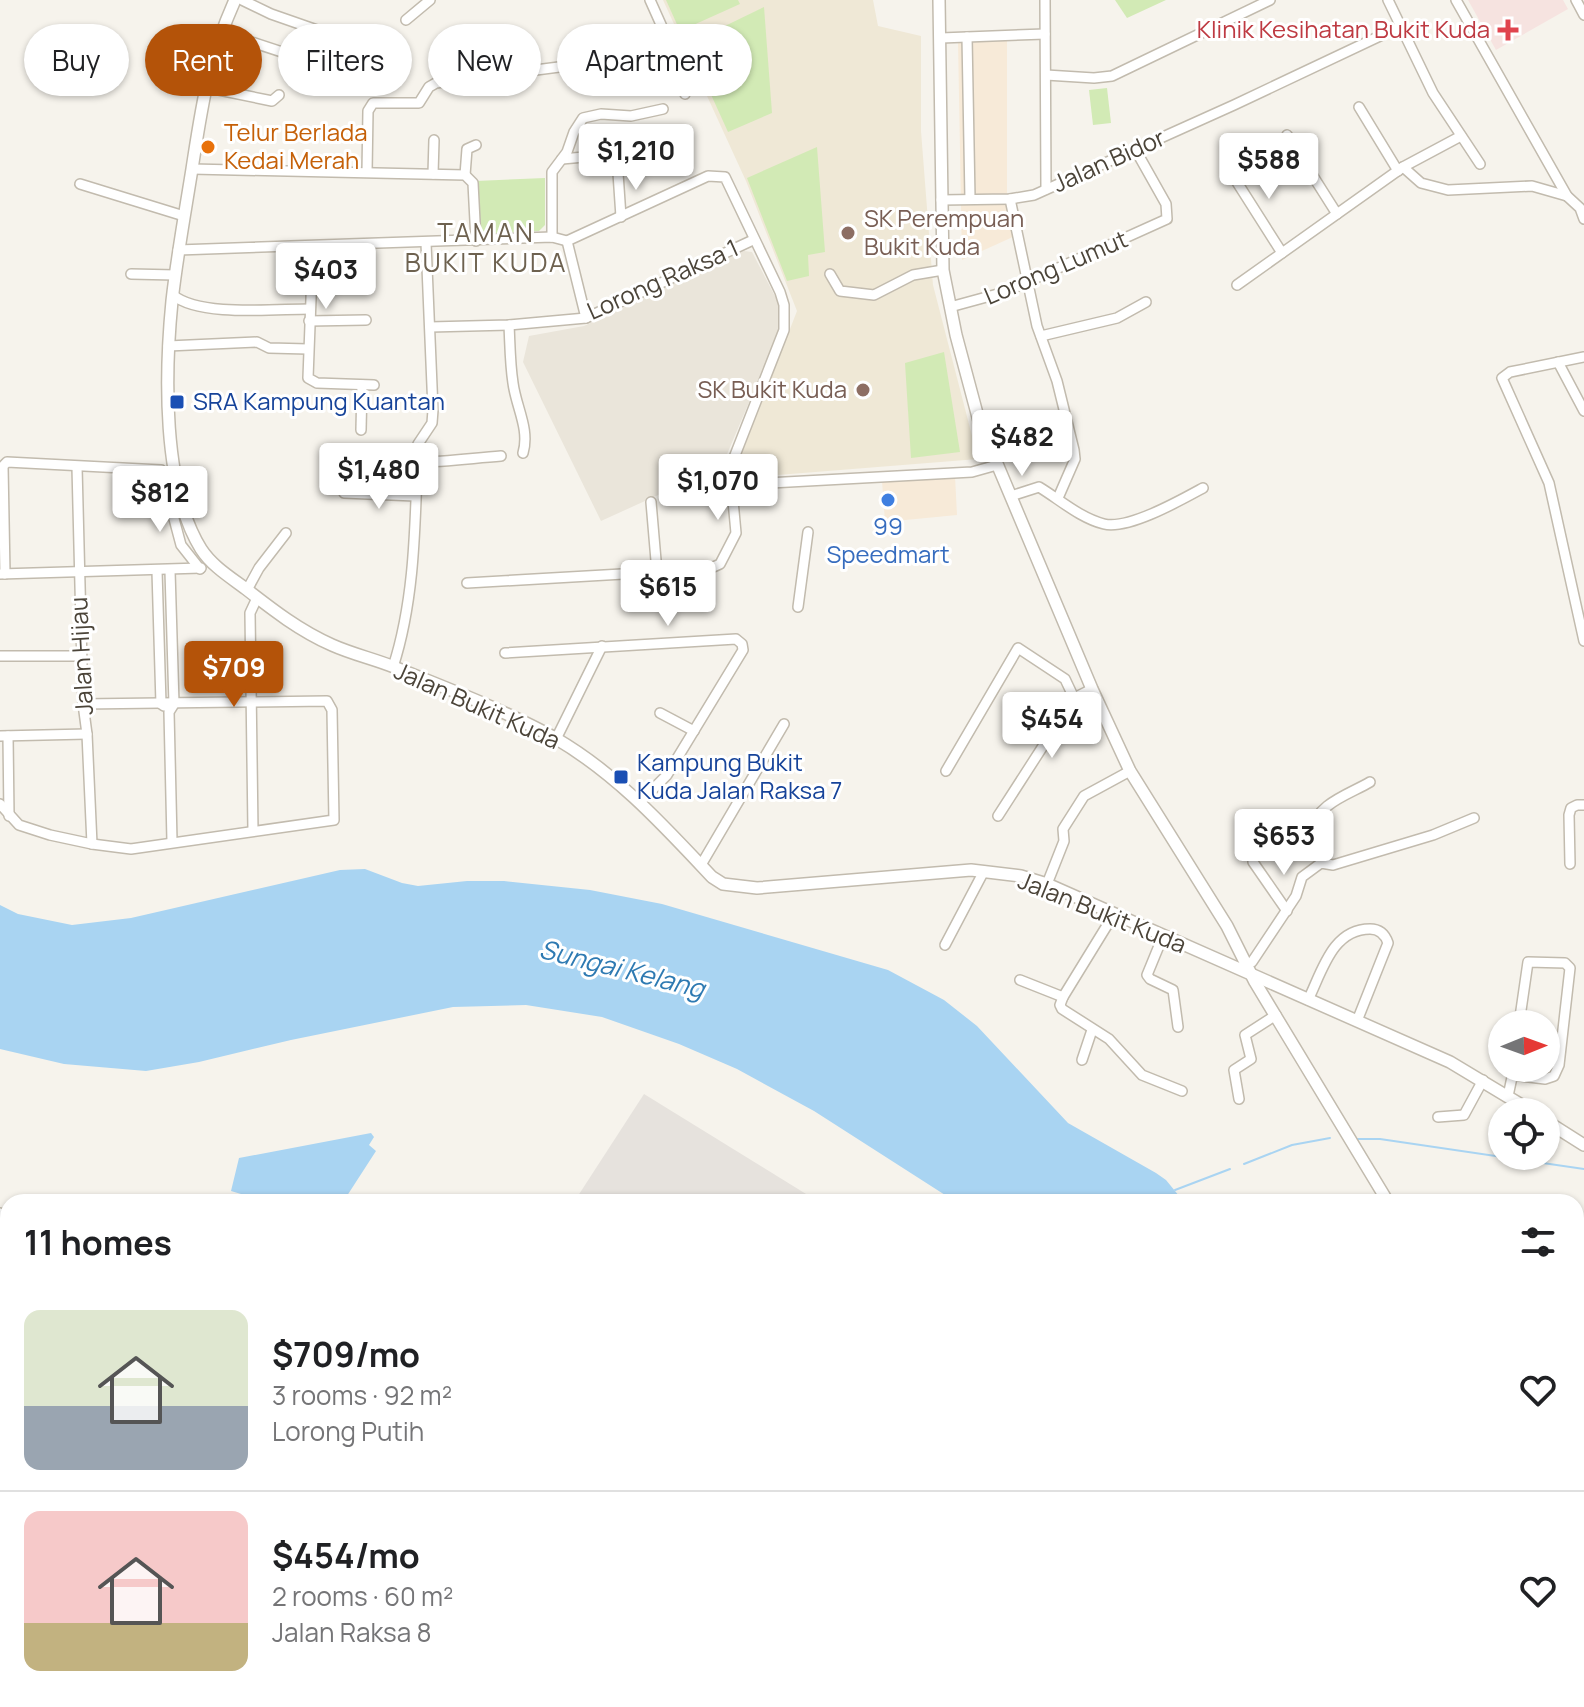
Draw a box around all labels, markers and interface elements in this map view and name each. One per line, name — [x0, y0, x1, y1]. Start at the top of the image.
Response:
place label: Klinik Kesihatan Bukit Kuda — [1197, 12, 1490, 45]
marker: Klinik Kesihatan Bukit Kuda — [1497, 19, 1519, 41]
chip: Buy — [24, 24, 129, 96]
chip: Rent — [145, 24, 262, 96]
chip: Filters — [278, 24, 412, 96]
chip: New — [428, 24, 541, 96]
chip: Apartment — [557, 24, 752, 96]
place label: Telur Berlada Kedai Merah — [224, 115, 368, 176]
street label: Jalan Bidor — [1047, 120, 1170, 199]
pin: $1,210 — [571, 124, 701, 192]
text: $1,210 — [597, 132, 675, 168]
pin: $588 — [1222, 133, 1316, 201]
marker: Telur Berlada Kedai Merah — [199, 138, 217, 156]
text: $588 — [1237, 141, 1301, 177]
place label: SK Perempuan Bukit Kuda — [864, 201, 1024, 262]
district label: TAMAN BUKIT KUDA — [405, 214, 567, 280]
street label: Lorong Lumut — [979, 222, 1132, 312]
marker: SK Perempuan Bukit Kuda — [839, 224, 857, 242]
street label: Lorong Raksa 1 — [581, 230, 743, 327]
pin: $403 — [279, 243, 373, 311]
text: $403 — [294, 251, 358, 287]
place label: SK Bukit Kuda — [698, 372, 847, 405]
marker: SK Bukit Kuda — [854, 381, 872, 399]
place label: SRA Kampung Kuantan — [193, 384, 445, 417]
marker: SRA Kampung Kuantan — [168, 393, 186, 411]
pin: $482 — [975, 410, 1069, 478]
text: $482 — [990, 418, 1054, 454]
pin: $1,480 — [314, 443, 444, 511]
text: $1,480 — [337, 451, 421, 487]
pin: $1,070 — [653, 454, 783, 522]
text: $1,070 — [677, 462, 759, 498]
pin: $812 — [113, 466, 207, 534]
text: $812 — [130, 474, 190, 510]
marker: 99 Speedmart — [879, 491, 897, 509]
place label: 99 Speedmart — [826, 509, 950, 570]
pin: $615 — [621, 560, 715, 628]
text: $615 — [639, 568, 697, 604]
street label: Jalan Hijau — [61, 596, 100, 716]
pin: $709 — [187, 641, 281, 709]
text: $709 — [202, 649, 266, 685]
street label: Jalan Bukit Kuda — [389, 653, 566, 756]
pin: $454 — [1005, 692, 1099, 760]
text: $454 — [1020, 700, 1084, 736]
place label: Kampung Bukit Kuda Jalan Raksa 7 — [637, 745, 842, 806]
marker: Kampung Bukit Kuda Jalan Raksa 7 — [612, 768, 630, 786]
pin: $653 — [1237, 809, 1331, 877]
text: $653 — [1253, 817, 1315, 853]
street label: Jalan Bukit Kuda — [1014, 863, 1192, 960]
water label: Sungai Kelang — [536, 930, 711, 1007]
north arrow — [1488, 1010, 1560, 1082]
map controls — [1488, 1010, 1560, 1170]
button: locate — [1488, 1098, 1560, 1170]
text: 11 homes — [24, 1219, 172, 1265]
icon: filters — [1516, 1220, 1560, 1264]
text: $709/mo — [272, 1331, 420, 1377]
icon: home — [88, 1342, 184, 1438]
icon: heart — [1516, 1368, 1560, 1412]
text: 3 rooms · 92 m² — [272, 1377, 452, 1413]
text: Lorong Putih — [272, 1413, 424, 1449]
text: $454/mo — [272, 1532, 420, 1578]
icon: home — [88, 1543, 184, 1639]
icon: heart — [1516, 1569, 1560, 1613]
text: 2 rooms · 60 m² — [272, 1578, 454, 1614]
text: Jalan Raksa 8 — [272, 1614, 432, 1650]

